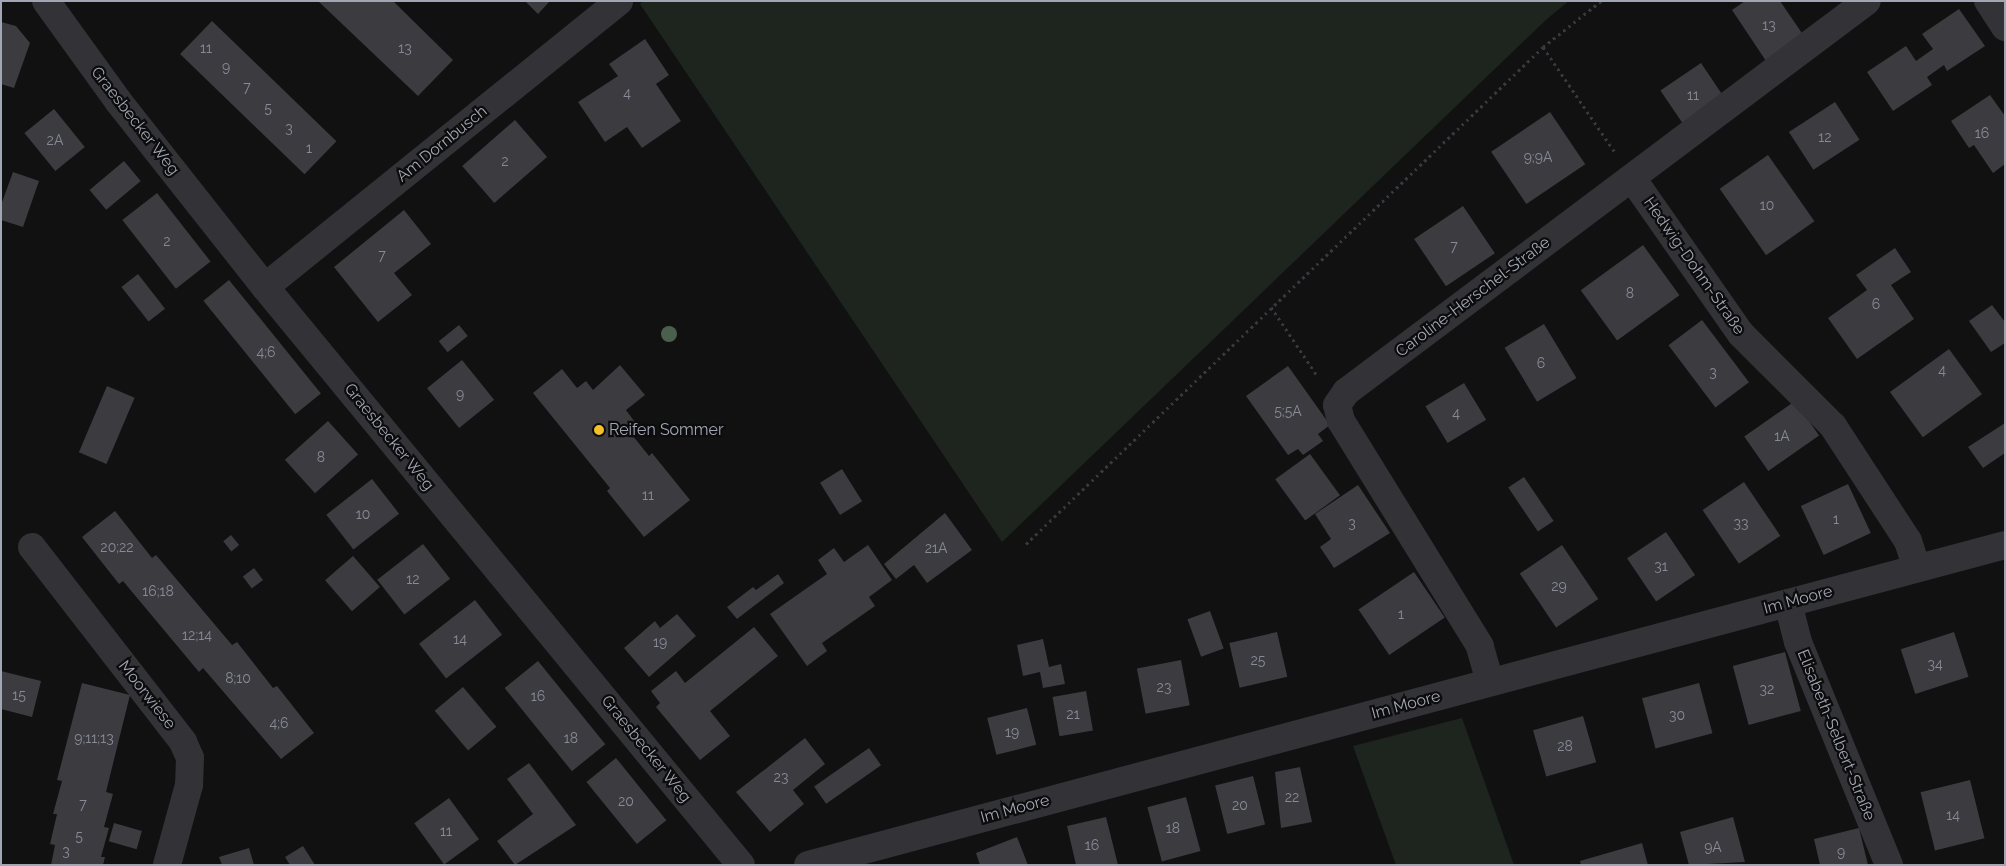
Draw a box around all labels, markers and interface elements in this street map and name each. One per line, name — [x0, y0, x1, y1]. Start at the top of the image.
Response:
house number: 13 — [1762, 17, 1776, 33]
house number: 11 — [200, 40, 212, 56]
house number: 13 — [398, 40, 412, 56]
house number: 9 — [222, 59, 230, 75]
street label: Graesbecker Weg — [86, 63, 184, 179]
house number: 7 — [243, 79, 251, 95]
house number: 4 — [623, 85, 631, 101]
house number: 11 — [1687, 87, 1699, 103]
house number: 5 — [264, 100, 272, 116]
street label: Am Dornbusch — [393, 102, 491, 186]
house number: 3 — [285, 120, 293, 136]
house number: 16 — [1975, 125, 1989, 141]
house number: 12 — [1818, 129, 1832, 145]
house number: 2A — [47, 132, 63, 148]
house number: 1 — [306, 140, 312, 156]
house number: 9;9A — [1524, 149, 1552, 165]
house number: 2 — [501, 153, 509, 169]
street label: Hedwig-Dohm-Straße — [1639, 194, 1749, 338]
house number: 10 — [1760, 197, 1774, 213]
house number: 2 — [163, 233, 171, 249]
street label: Caroline-Herschel-Straße — [1392, 233, 1554, 361]
house number: 7 — [1450, 238, 1458, 254]
house number: 7 — [378, 247, 386, 263]
house number: 8 — [1626, 285, 1634, 301]
house number: 6 — [1872, 296, 1880, 312]
house number: 4;6 — [257, 344, 275, 360]
house number: 6 — [1537, 355, 1545, 371]
house number: 4 — [1938, 362, 1946, 378]
house number: 3 — [1709, 364, 1717, 380]
street label: Graesbecker Weg — [340, 379, 438, 495]
house number: 9 — [456, 386, 464, 402]
house number: 5;5A — [1274, 403, 1302, 419]
house number: 4 — [1452, 405, 1460, 421]
place label: Reifen Sommer — [609, 420, 724, 440]
marker: Reifen Sommer — [593, 424, 605, 436]
house number: 1A — [1774, 428, 1790, 444]
house number: 8 — [317, 449, 325, 465]
house number: 11 — [642, 487, 654, 503]
house number: 10 — [356, 506, 370, 522]
house number: 1 — [1833, 511, 1839, 527]
house number: 3 — [1348, 515, 1356, 531]
house number: 33 — [1734, 515, 1748, 531]
house number: 20;22 — [100, 539, 134, 555]
house number: 21A — [925, 540, 947, 556]
house number: 31 — [1654, 558, 1668, 574]
house number: 12 — [406, 571, 420, 587]
house number: 29 — [1551, 578, 1567, 594]
street label: Im Moore — [1761, 582, 1835, 618]
house number: 16;18 — [142, 583, 174, 599]
house number: 1 — [1398, 606, 1404, 622]
house number: 12;14 — [182, 627, 212, 643]
house number: 14 — [453, 631, 467, 647]
house number: 19 — [653, 634, 667, 650]
street label: Elisabeth-Selbert-Straße — [1793, 647, 1879, 823]
house number: 25 — [1251, 652, 1265, 668]
house number: 34 — [1927, 656, 1943, 672]
street label: Moorwiese — [114, 657, 180, 733]
house number: 8;10 — [225, 670, 251, 686]
house number: 23 — [1157, 679, 1171, 695]
house number: 32 — [1760, 681, 1774, 697]
house number: 15 — [12, 687, 26, 703]
street label: Im Moore — [1369, 687, 1443, 723]
house number: 16 — [531, 688, 545, 704]
street label: Graesbecker Weg — [597, 691, 695, 807]
house number: 21 — [1066, 706, 1080, 722]
house number: 30 — [1669, 707, 1685, 723]
house number: 4;6 — [270, 715, 288, 731]
house number: 19 — [1005, 724, 1019, 740]
house number: 9;11;13 — [74, 730, 114, 746]
house number: 18 — [564, 730, 578, 746]
house number: 28 — [1557, 738, 1573, 754]
house number: 23 — [774, 769, 788, 785]
house number: 22 — [1285, 789, 1299, 805]
street label: Im Moore — [978, 791, 1052, 827]
house number: 20 — [618, 793, 634, 809]
house number: 7 — [79, 796, 87, 812]
house number: 20 — [1232, 797, 1248, 813]
house number: 14 — [1946, 807, 1960, 823]
house number: 18 — [1166, 820, 1180, 836]
house number: 11 — [440, 823, 452, 839]
house number: 5 — [75, 828, 83, 844]
house number: 16 — [1085, 837, 1099, 853]
house number: 9A — [1704, 839, 1722, 855]
house number: 3 — [62, 843, 70, 859]
house number: 9 — [1837, 844, 1845, 860]

